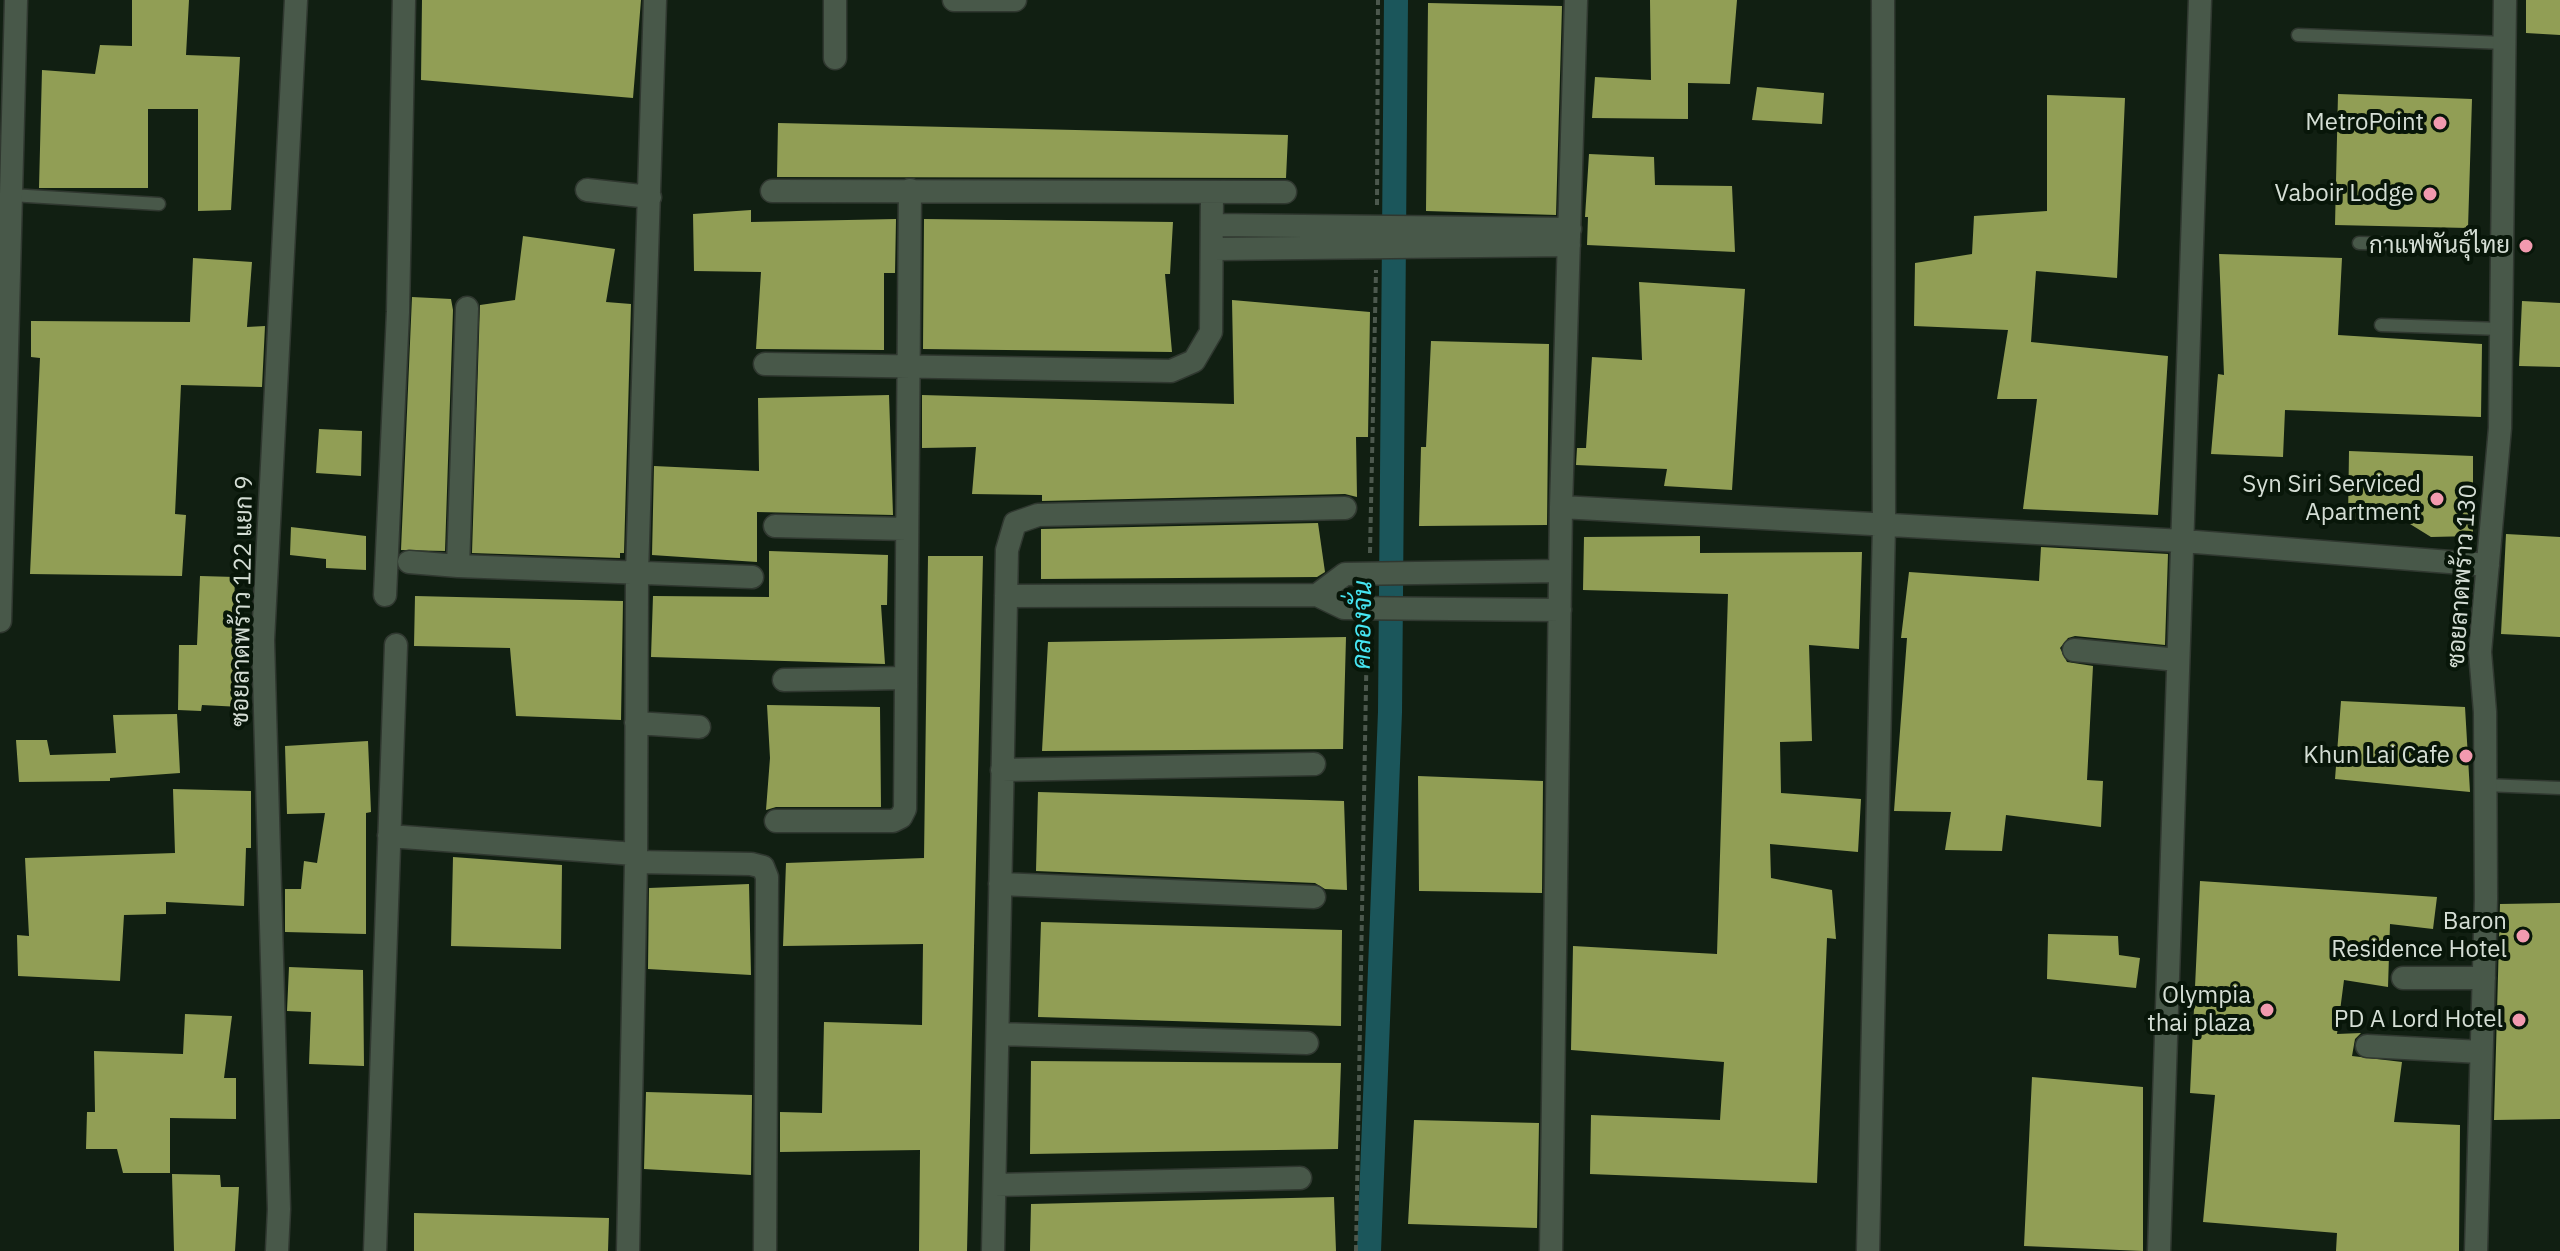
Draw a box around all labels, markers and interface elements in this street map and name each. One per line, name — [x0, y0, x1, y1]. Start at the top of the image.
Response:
place label: MetroPoint — [2305, 109, 2424, 137]
marker: MetroPoint — [2431, 114, 2449, 132]
place label: Vaboir Lodge — [2275, 180, 2414, 208]
marker: Vaboir Lodge — [2421, 185, 2439, 203]
place label: กาแฟพันธุ์ไทย — [2369, 232, 2510, 260]
marker: กาแฟพันธุ์ไทย — [2517, 237, 2535, 255]
place label: Syn Siri Serviced Apartment — [2242, 471, 2421, 527]
street label: ซอยลาดพร้าว 122 แยก 9 — [226, 475, 260, 727]
street label: ซอยลาดพร้าว 130 — [2442, 483, 2484, 669]
marker: Syn Siri Serviced Apartment — [2428, 490, 2446, 508]
water label: คลองจั่น — [1347, 580, 1379, 670]
place label: Khun Lai Cafe — [2303, 742, 2450, 770]
marker: Khun Lai Cafe — [2457, 747, 2475, 765]
place label: Baron Residence Hotel — [2331, 908, 2507, 964]
marker: Baron Residence Hotel — [2514, 927, 2532, 945]
place label: Olympia thai plaza — [2147, 982, 2251, 1038]
marker: Olympia thai plaza — [2258, 1001, 2276, 1019]
place label: PD A Lord Hotel — [2334, 1006, 2503, 1034]
marker: PD A Lord Hotel — [2510, 1011, 2528, 1029]

